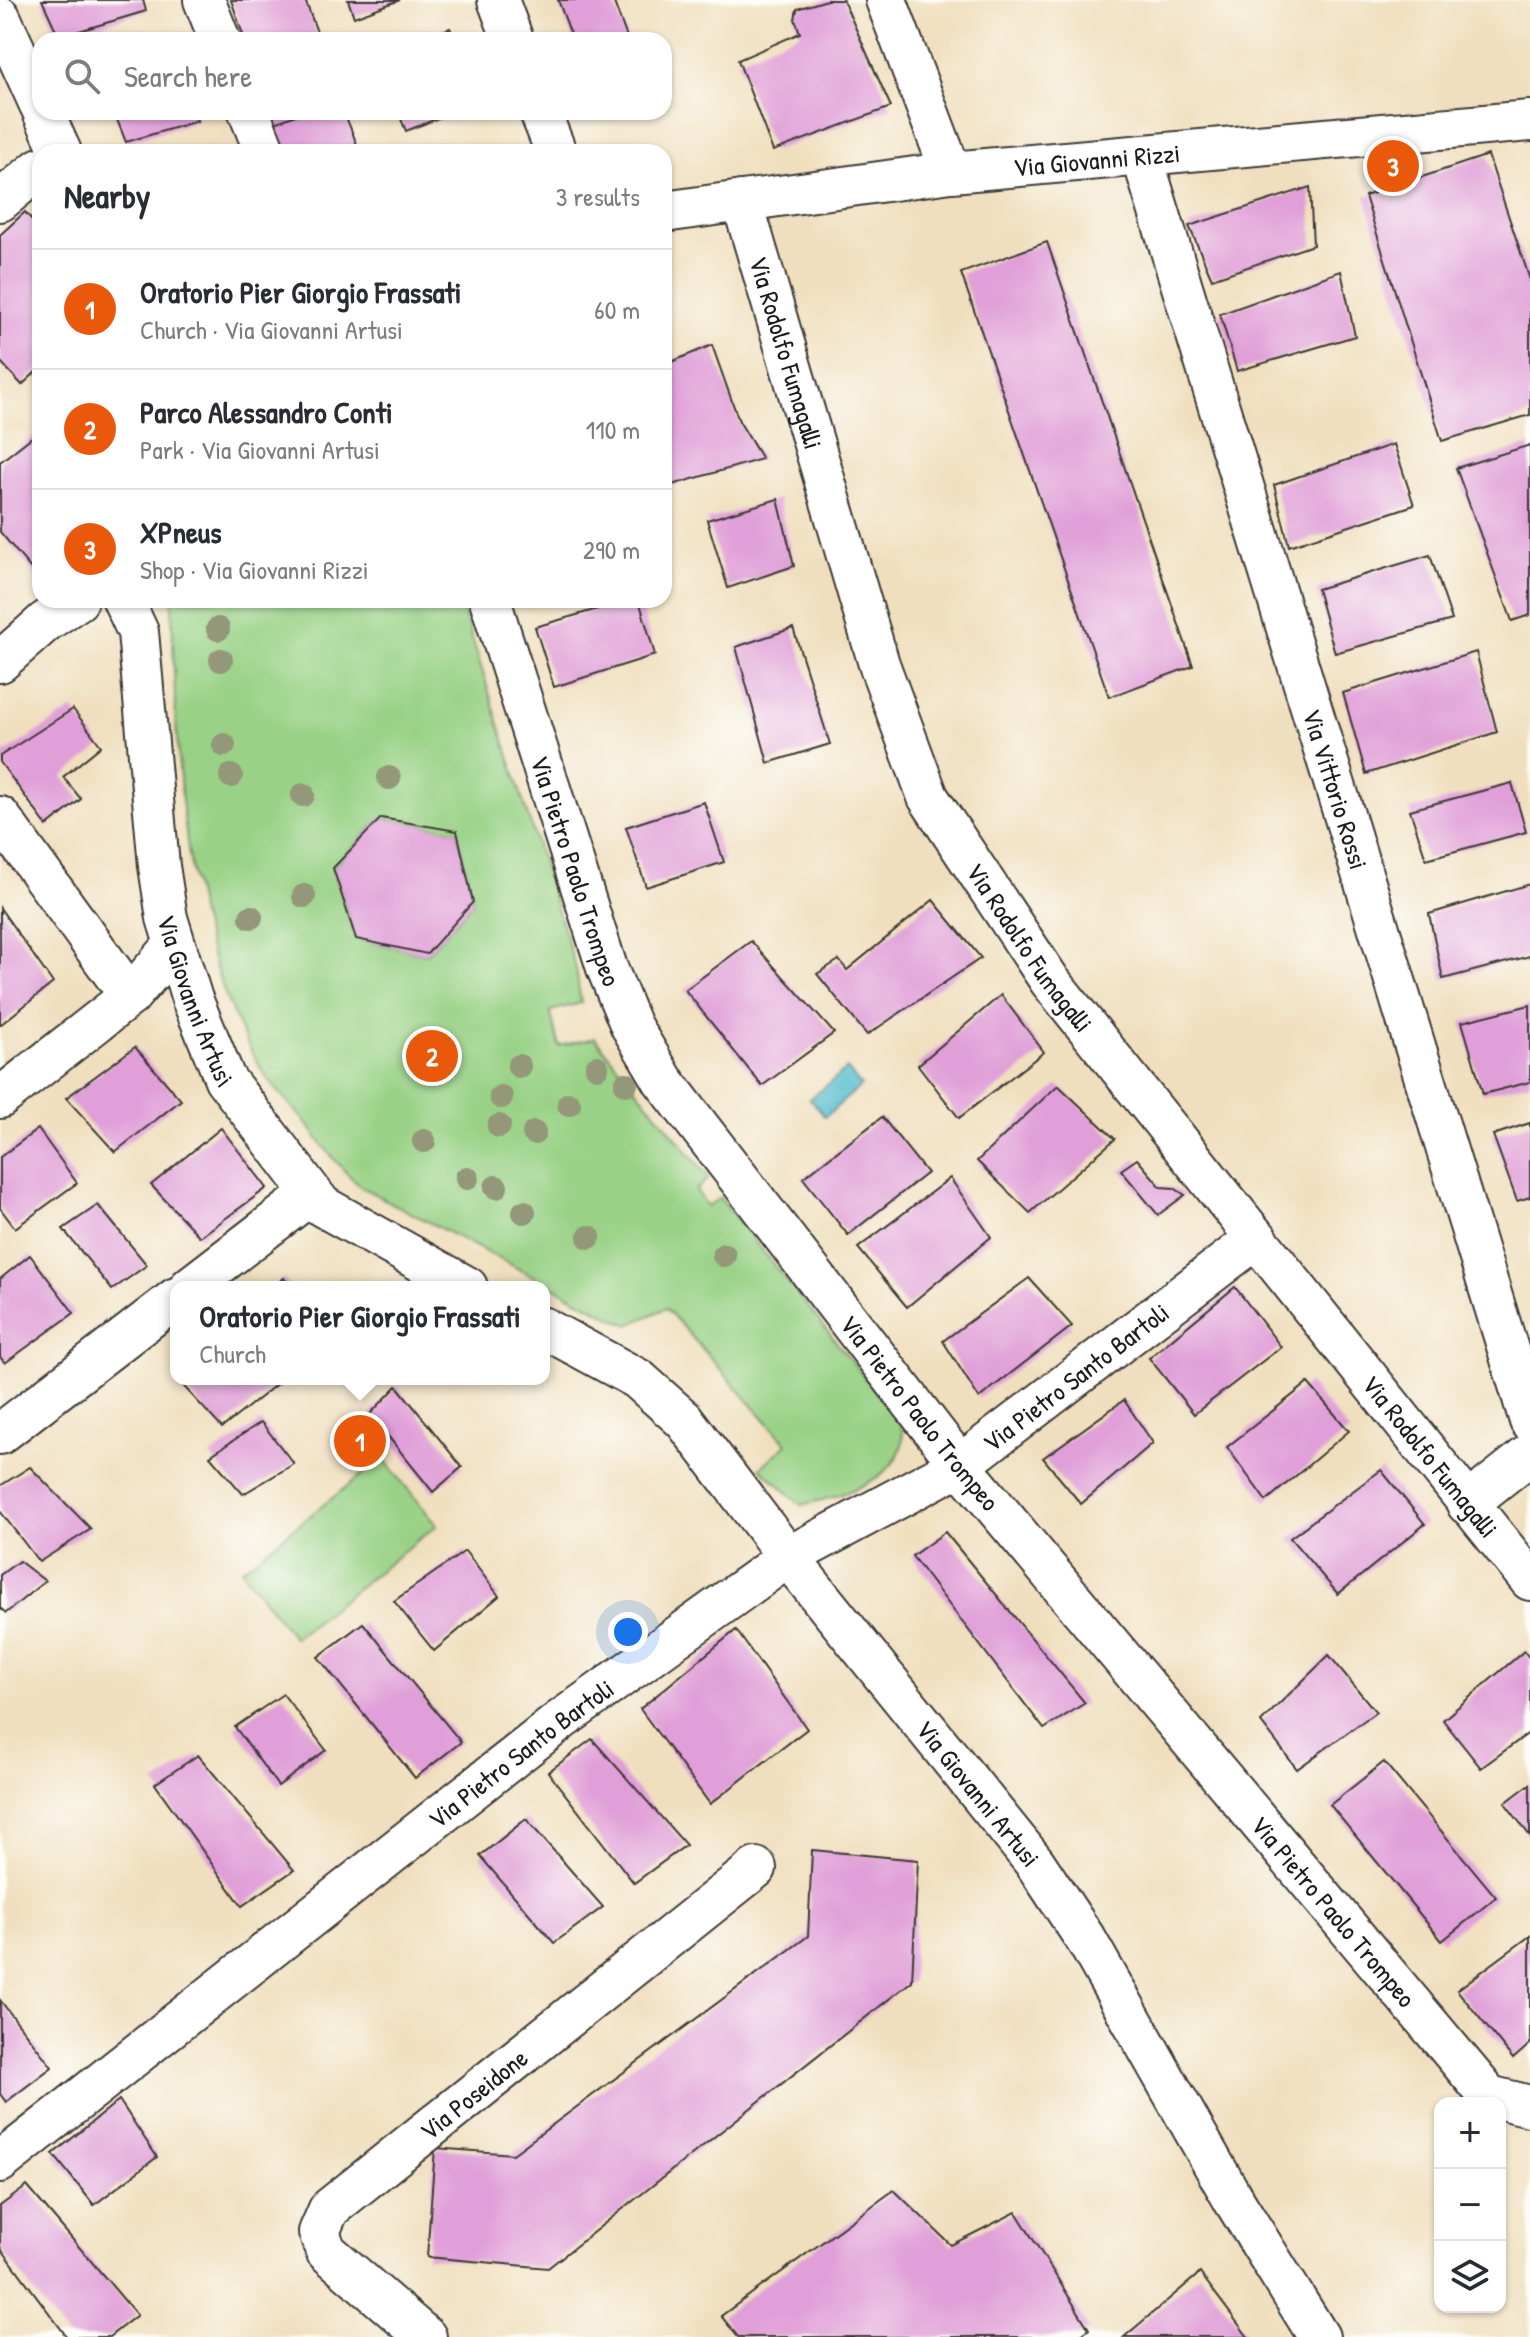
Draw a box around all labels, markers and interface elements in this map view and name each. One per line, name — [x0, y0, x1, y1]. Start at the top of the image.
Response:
search box — [32, 32, 672, 120]
icon: search — [60, 54, 104, 98]
text: Search here — [124, 56, 252, 96]
street label: Via Giovanni Rizzi — [1012, 134, 1181, 184]
pin: 3 — [1367, 136, 1419, 196]
text: Nearby — [64, 173, 150, 219]
text: 3 results — [556, 179, 640, 214]
street label: Via Rodolfo Fumagalli — [742, 252, 832, 453]
text: Oratorio Pier Giorgio Frassati — [140, 272, 461, 312]
text: 1 — [85, 292, 95, 327]
text: 60 m — [594, 292, 640, 327]
text: Church · Via Giovanni Artusi — [140, 312, 403, 347]
text: Parco Alessandro Conti — [140, 392, 393, 432]
text: 2 — [84, 412, 96, 447]
text: 110 m — [586, 412, 640, 447]
text: Park · Via Giovanni Artusi — [140, 432, 380, 467]
text: XPneus — [140, 512, 222, 552]
text: 3 — [84, 532, 96, 567]
text: 290 m — [583, 532, 640, 567]
text: Shop · Via Giovanni Rizzi — [140, 552, 369, 587]
street label: Via Vittorio Rossi — [1295, 704, 1377, 873]
street label: Via Pietro Paolo Trompeo — [523, 751, 630, 991]
street label: Via Rodolfo Fumagalli — [959, 856, 1101, 1039]
street label: Via Giovanni Artusi — [150, 910, 242, 1094]
pin: 2 — [406, 1026, 458, 1086]
popup — [170, 1281, 550, 1385]
street label: Via Pietro Santo Bartoli — [975, 1294, 1176, 1459]
text: Oratorio Pier Giorgio Frassati — [199, 1296, 521, 1336]
street label: Via Pietro Paolo Trompeo — [833, 1307, 1008, 1518]
text: Church — [199, 1336, 266, 1371]
street label: Via Rodolfo Fumagalli — [1355, 1367, 1507, 1545]
pin: 1 — [334, 1411, 386, 1471]
your location — [608, 1612, 648, 1652]
street label: Via Pietro Santo Bartoli — [421, 1670, 620, 1836]
street label: Via Giovanni Artusi — [909, 1712, 1049, 1874]
street label: Via Pietro Paolo Trompeo — [1244, 1808, 1424, 2014]
street label: Via Poseidone — [412, 2040, 535, 2147]
map controls — [1434, 2097, 1506, 2313]
button: + — [1434, 2097, 1506, 2169]
button: − — [1434, 2169, 1506, 2241]
button: layers — [1434, 2241, 1506, 2313]

